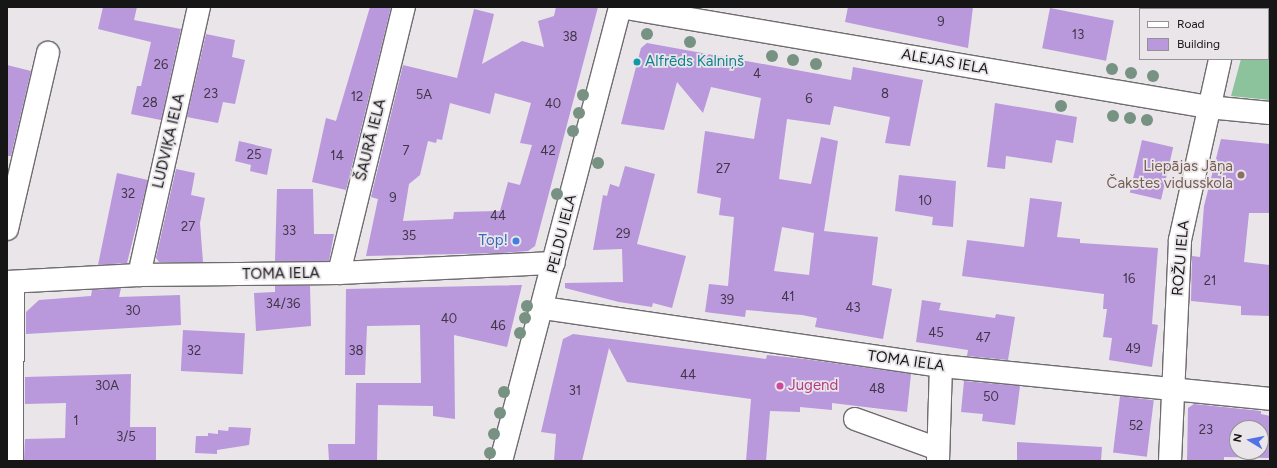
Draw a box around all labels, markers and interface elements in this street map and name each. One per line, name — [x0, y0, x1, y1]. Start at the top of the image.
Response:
legend — [1139, 8, 1269, 60]
house number: 9 — [937, 14, 945, 30]
text: Road — [1177, 17, 1205, 31]
house number: 13 — [1072, 27, 1084, 43]
house number: 38 — [562, 29, 578, 45]
text: Building — [1177, 37, 1220, 51]
street label: ALEJAS IELA — [900, 45, 990, 79]
place label: Alfrēds Kalniņš — [645, 53, 744, 71]
house number: 26 — [154, 57, 168, 73]
marker: Alfrēds Kalniņš — [632, 57, 642, 67]
house number: 4 — [753, 66, 761, 82]
house number: 23 — [204, 86, 218, 102]
house number: 8 — [881, 86, 889, 102]
house number: 5A — [416, 87, 432, 103]
house number: 12 — [351, 89, 363, 105]
house number: 6 — [805, 91, 813, 107]
street label: LUDVIĶA IELA — [149, 92, 189, 190]
house number: 28 — [142, 95, 158, 111]
house number: 40 — [545, 96, 561, 112]
street label: ŠAURĀ IELA — [352, 97, 390, 183]
house number: 7 — [403, 143, 409, 159]
house number: 42 — [540, 143, 556, 159]
house number: 25 — [247, 147, 261, 163]
house number: 14 — [330, 148, 344, 164]
place label: Liepājas Jāņa Čakstes vidusskola — [1107, 157, 1233, 192]
house number: 27 — [716, 161, 730, 177]
marker: Liepājas Jāņa Čakstes vidusskola — [1236, 170, 1246, 180]
house number: 32 — [121, 186, 135, 202]
house number: 9 — [389, 190, 397, 206]
street label: PELDU IELA — [543, 193, 581, 275]
house number: 10 — [918, 193, 932, 209]
house number: 44 — [490, 208, 506, 224]
house number: 27 — [181, 219, 195, 235]
street label: ROŽU IELA — [1169, 219, 1193, 297]
house number: 33 — [282, 223, 296, 239]
house number: 29 — [616, 226, 630, 242]
house number: 35 — [402, 228, 416, 244]
place label: Top! — [479, 232, 508, 250]
marker: Top! — [511, 236, 521, 246]
street label: TOMA IELA — [242, 264, 320, 284]
house number: 16 — [1123, 271, 1135, 287]
house number: 21 — [1204, 273, 1216, 289]
house number: 41 — [781, 289, 795, 305]
house number: 39 — [720, 292, 734, 308]
house number: 34/36 — [266, 296, 300, 312]
house number: 43 — [845, 300, 861, 316]
house number: 30 — [125, 303, 141, 319]
house number: 40 — [441, 311, 457, 327]
house number: 46 — [490, 318, 506, 334]
house number: 45 — [928, 325, 944, 341]
house number: 47 — [975, 330, 991, 346]
house number: 49 — [1125, 341, 1141, 357]
house number: 32 — [187, 343, 201, 359]
house number: 38 — [348, 343, 364, 359]
street label: TOMA IELA — [866, 347, 946, 375]
house number: 44 — [680, 367, 696, 383]
place label: Jugend — [788, 377, 838, 395]
house number: 30A — [95, 378, 119, 394]
marker: Jugend — [775, 381, 785, 391]
house number: 48 — [869, 381, 885, 397]
house number: 31 — [569, 383, 581, 399]
house number: 50 — [983, 389, 999, 405]
house number: 1 — [73, 413, 79, 429]
house number: 52 — [1129, 418, 1143, 434]
north arrow — [1229, 420, 1269, 460]
house number: 23 — [1199, 422, 1213, 438]
house number: 3/5 — [116, 429, 136, 445]
text: N — [1231, 433, 1245, 443]

